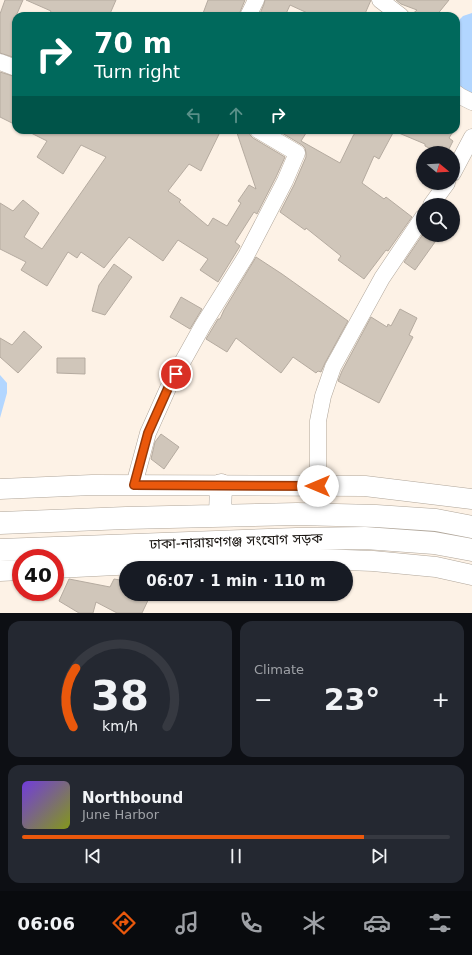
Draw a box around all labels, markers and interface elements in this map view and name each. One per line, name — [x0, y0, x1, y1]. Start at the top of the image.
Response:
text: 70 m — [94, 27, 172, 60]
icon: right — [28, 28, 80, 80]
text: Turn right — [94, 61, 180, 82]
icon: left — [183, 104, 205, 126]
icon: ahead — [225, 104, 247, 126]
icon: right — [267, 104, 289, 126]
north arrow — [416, 146, 460, 190]
map controls — [416, 146, 460, 242]
button: search — [416, 198, 460, 242]
pin — [159, 357, 193, 391]
icon: arrive — [165, 363, 187, 385]
position arrow — [297, 465, 339, 507]
street label: ঢাকা-নারায়ণগঞ্জ সংযোগ সড়ক — [148, 530, 324, 552]
speed limit sign: 40 — [12, 549, 64, 601]
text: 06:07 · 1 min · 110 m — [146, 572, 326, 590]
text: Climate — [254, 662, 304, 677]
text: 38 — [91, 671, 149, 720]
text: 23° — [324, 682, 380, 717]
text: − — [254, 687, 272, 712]
text: + — [432, 687, 450, 712]
text: km/h — [102, 718, 138, 734]
text: Northbound — [82, 789, 183, 807]
text: June Harbor — [82, 807, 159, 822]
icon: previous — [82, 845, 104, 867]
icon: pause — [225, 845, 247, 867]
icon: next — [368, 845, 390, 867]
icon: directions — [110, 909, 138, 937]
icon: music — [173, 909, 201, 937]
icon: phone — [237, 909, 265, 937]
icon: climate — [300, 909, 328, 937]
icon: car — [363, 909, 391, 937]
icon: filters — [426, 909, 454, 937]
text: 06:06 — [18, 913, 75, 934]

